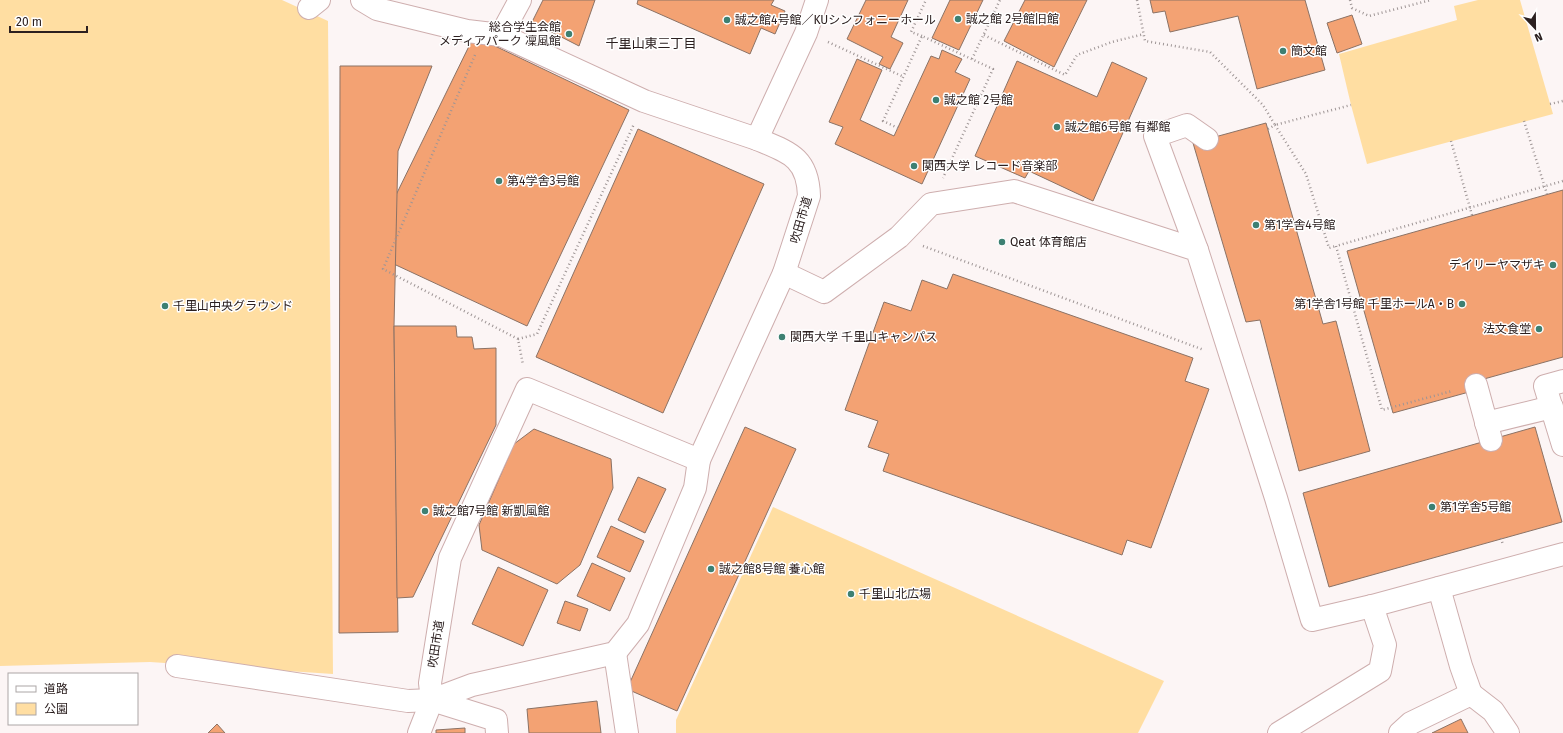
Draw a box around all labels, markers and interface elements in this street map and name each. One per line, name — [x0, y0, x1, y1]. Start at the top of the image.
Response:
scale bar — [10, 8, 87, 34]
north arrow — [1515, 8, 1555, 48]
place label: 誠之館 2号館旧館 — [966, 12, 1059, 26]
place label: 誠之館4号館／KUシンフォニーホール — [735, 13, 936, 27]
marker: 誠之館 2号館旧館 — [953, 14, 963, 24]
text: 20 m — [16, 15, 42, 29]
marker: 誠之館4号館／KUシンフォニーホール — [722, 15, 732, 25]
place label: 総合学生会館 メディアパーク 凜風館 — [439, 20, 561, 48]
marker: 総合学生会館 メディアパーク 凜風館 — [564, 29, 574, 39]
text: N — [1533, 29, 1544, 44]
district label: 千里山東三丁目 — [605, 36, 697, 51]
place label: 簡文館 — [1291, 44, 1327, 58]
marker: 簡文館 — [1278, 46, 1288, 56]
place label: 誠之館 2号館 — [944, 93, 1013, 107]
marker: 誠之館 2号館 — [931, 95, 941, 105]
place label: 誠之館6号館 有鄰館 — [1065, 120, 1171, 134]
marker: 誠之館6号館 有鄰館 — [1052, 122, 1062, 132]
place label: 関西大学 レコード音楽部 — [922, 159, 1057, 173]
marker: 関西大学 レコード音楽部 — [909, 161, 919, 171]
place label: 第4学舎3号館 — [507, 174, 579, 188]
marker: 第4学舎3号館 — [494, 176, 504, 186]
street label: 吹田市道 — [788, 195, 814, 245]
place label: 第1学舎4号館 — [1264, 218, 1336, 232]
marker: 第1学舎4号館 — [1251, 220, 1261, 230]
place label: Qeat 体育館店 — [1010, 235, 1087, 249]
marker: Qeat 体育館店 — [997, 237, 1007, 247]
place label: デイリーヤマザキ — [1449, 258, 1545, 272]
marker: デイリーヤマザキ — [1548, 260, 1558, 270]
place label: 第1学舎1号館 千里ホールA・B — [1294, 297, 1454, 311]
place label: 千里山中央グラウンド — [173, 299, 293, 313]
marker: 第1学舎1号館 千里ホールA・B — [1457, 299, 1467, 309]
marker: 千里山中央グラウンド — [160, 301, 170, 311]
place label: 法文食堂 — [1483, 322, 1531, 336]
marker: 法文食堂 — [1534, 324, 1544, 334]
place label: 関西大学 千里山キャンパス — [790, 330, 937, 344]
marker: 関西大学 千里山キャンパス — [777, 332, 787, 342]
place label: 第1学舎5号館 — [1440, 500, 1511, 514]
marker: 第1学舎5号館 — [1427, 502, 1437, 512]
place label: 誠之館7号館 新凱風館 — [433, 504, 550, 518]
marker: 誠之館7号館 新凱風館 — [420, 506, 430, 516]
place label: 誠之館8号館 養心館 — [719, 562, 825, 576]
marker: 誠之館8号館 養心館 — [706, 564, 716, 574]
place label: 千里山北広場 — [859, 587, 931, 601]
marker: 千里山北広場 — [846, 589, 856, 599]
street label: 吹田市道 — [425, 619, 447, 669]
legend — [8, 673, 138, 725]
text: 道路 — [44, 682, 68, 696]
text: 公園 — [44, 702, 68, 716]

